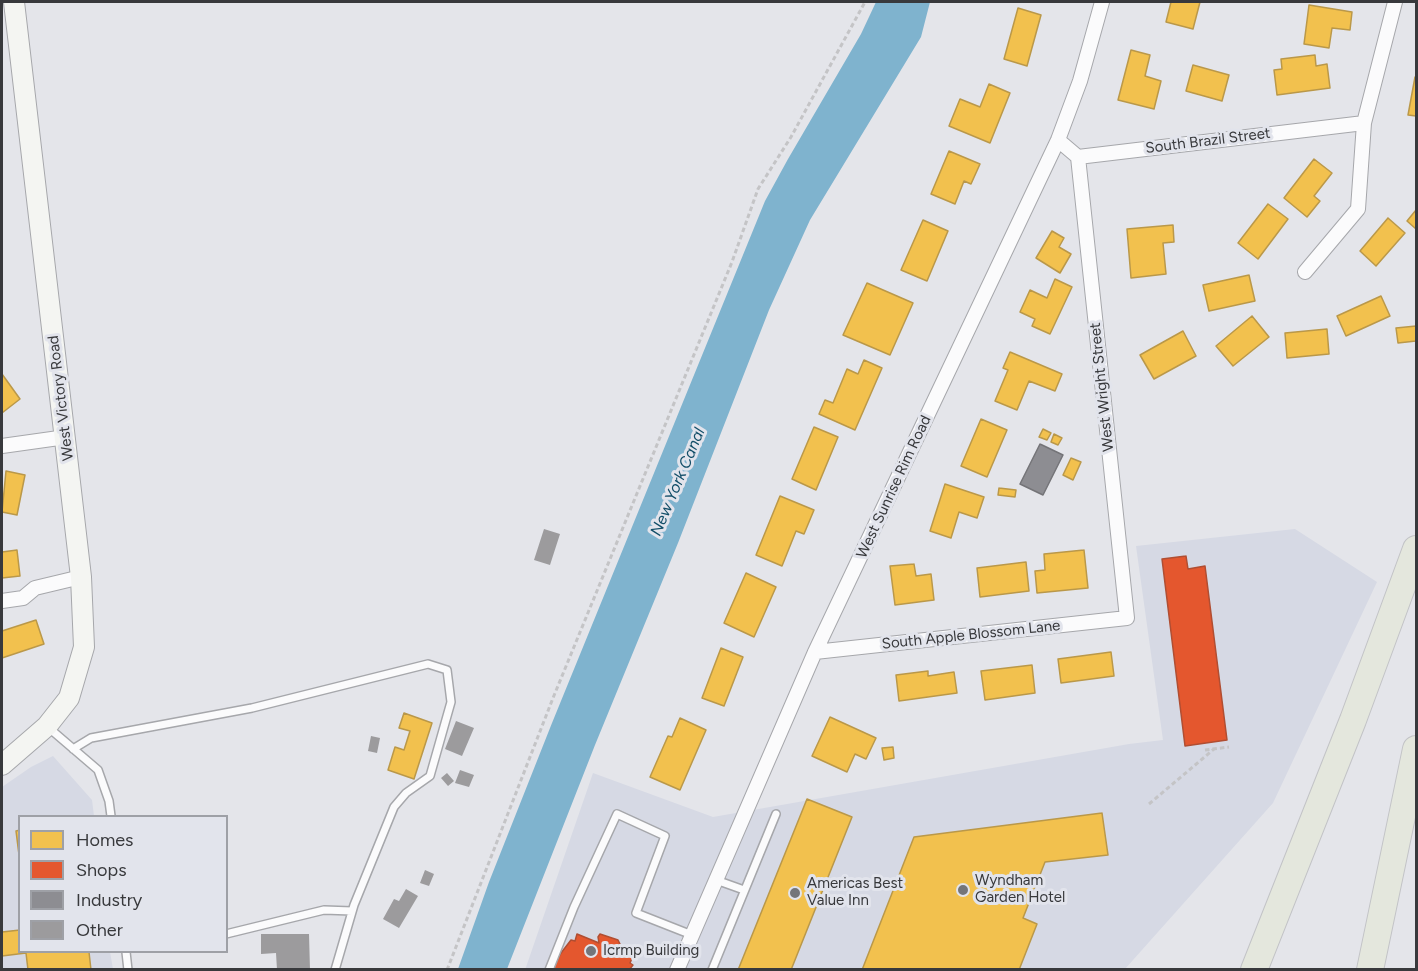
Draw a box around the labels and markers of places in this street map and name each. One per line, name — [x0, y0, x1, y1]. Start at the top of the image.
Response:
place label: Wyndham Garden Hotel — [975, 872, 1065, 907]
place label: Americas Best Value Inn — [807, 875, 903, 910]
marker: Wyndham Garden Hotel — [956, 883, 970, 897]
marker: Americas Best Value Inn — [788, 886, 802, 900]
place label: Icrmp Building — [603, 942, 699, 960]
marker: Icrmp Building — [584, 944, 598, 958]

